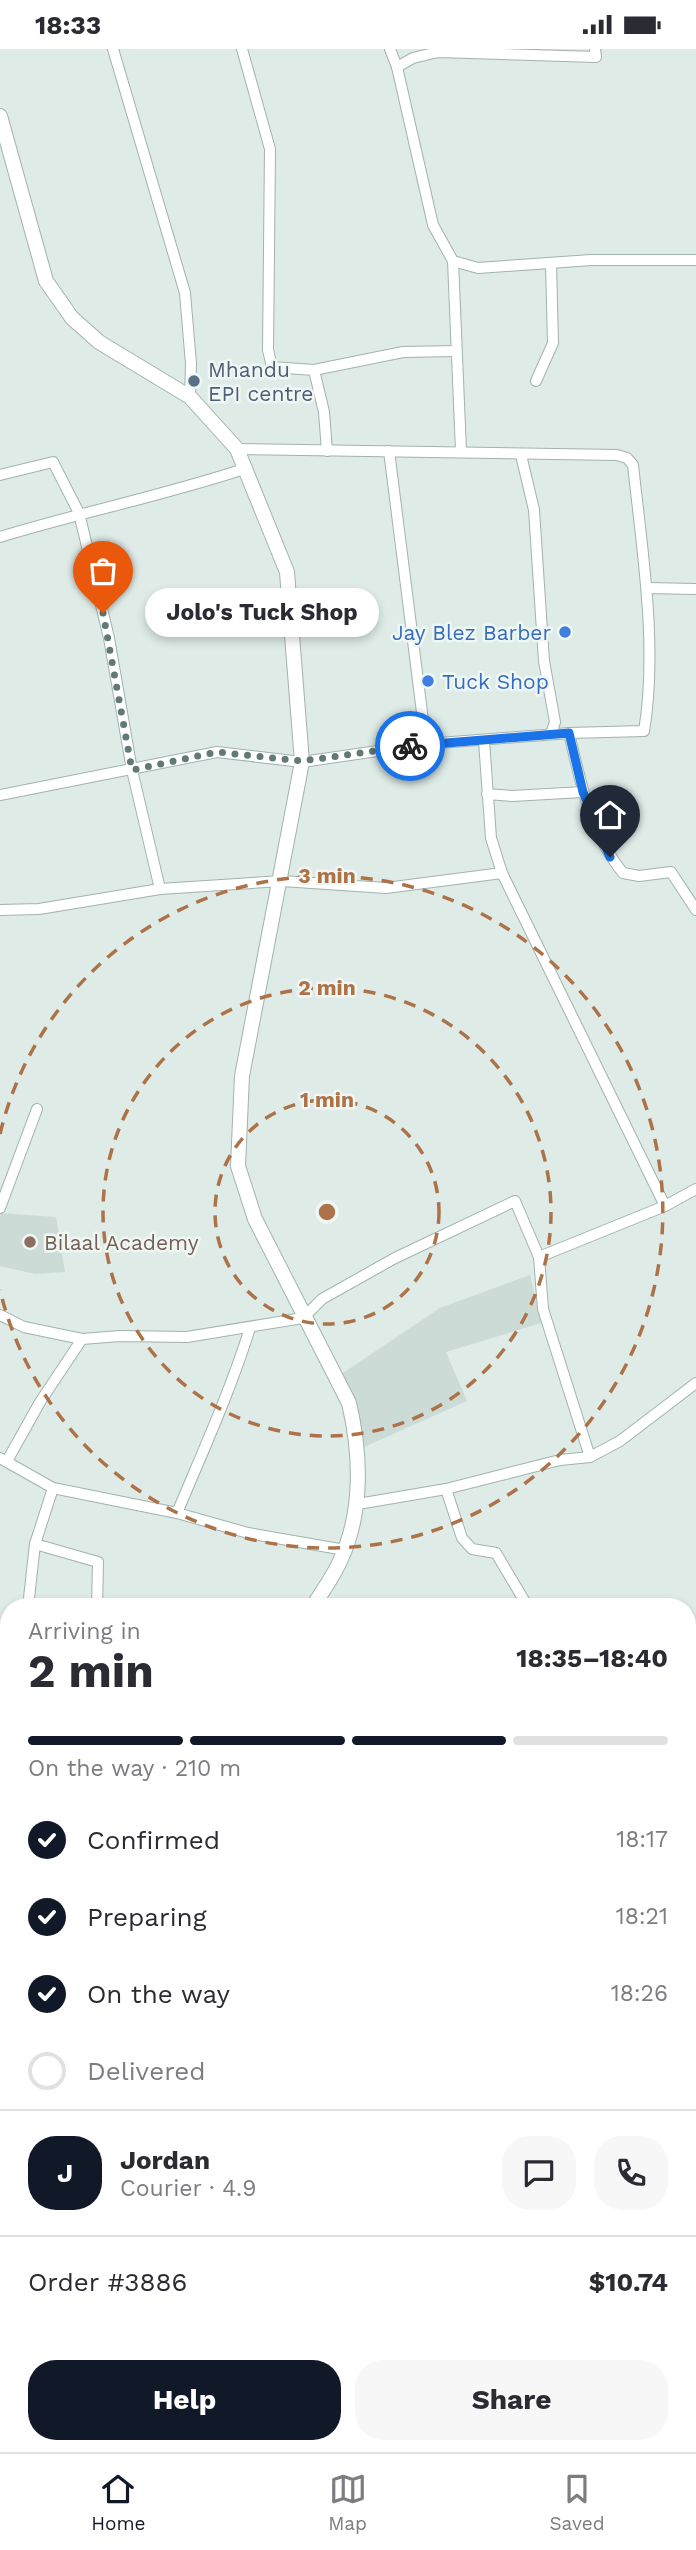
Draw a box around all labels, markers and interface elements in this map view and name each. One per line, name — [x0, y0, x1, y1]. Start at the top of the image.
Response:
text: 18:33 — [35, 10, 101, 40]
place label: Mhandu EPI centre — [208, 357, 313, 406]
marker: Mhandu EPI centre — [186, 373, 202, 389]
pin — [73, 541, 133, 613]
icon: bag — [84, 552, 122, 590]
callout: Jolo's Tuck Shop — [145, 589, 380, 637]
text: Jolo's Tuck Shop — [166, 599, 358, 626]
place label: Jay Blez Barber — [392, 620, 551, 645]
marker: Jay Blez Barber — [557, 624, 573, 640]
place label: Tuck Shop — [442, 669, 549, 694]
marker: Tuck Shop — [420, 673, 436, 689]
courier — [375, 711, 445, 781]
icon: bike — [391, 727, 429, 765]
pin — [580, 785, 640, 857]
icon: home — [591, 796, 629, 834]
text: 3 min — [298, 863, 356, 888]
text: 2 min — [298, 975, 356, 1000]
text: 1 min — [300, 1087, 354, 1112]
centre of rings — [315, 1200, 339, 1224]
place label: Bilaal Academy — [44, 1230, 199, 1255]
marker: Bilaal Academy — [22, 1234, 38, 1250]
text: Arriving in — [28, 1618, 141, 1645]
text: 18:35–18:40 — [516, 1643, 668, 1673]
text: 2 min — [28, 1644, 154, 1698]
text: On the way · 210 m — [28, 1755, 241, 1782]
icon: check — [28, 1821, 66, 1859]
text: Confirmed — [87, 1825, 220, 1855]
text: 18:17 — [616, 1826, 668, 1853]
icon: check — [28, 1898, 66, 1936]
text: Preparing — [87, 1902, 207, 1932]
text: 18:21 — [616, 1903, 668, 1930]
icon: check — [28, 1975, 66, 2013]
text: On the way — [87, 1979, 230, 2009]
text: 18:26 — [611, 1980, 668, 2007]
text: Delivered — [87, 2056, 206, 2086]
button: chat — [502, 2136, 576, 2210]
button: phone — [594, 2136, 668, 2210]
text: Jordan — [120, 2145, 210, 2175]
text: J — [57, 2158, 73, 2188]
text: Courier · 4.9 — [120, 2175, 256, 2202]
text: Order #3886 — [28, 2267, 187, 2297]
text: $10.74 — [589, 2267, 668, 2297]
button: Help — [28, 2360, 341, 2440]
button: Share — [355, 2360, 668, 2440]
tab: Home — [91, 2470, 146, 2535]
tab: Map — [328, 2470, 367, 2535]
tab: Saved — [549, 2470, 605, 2535]

